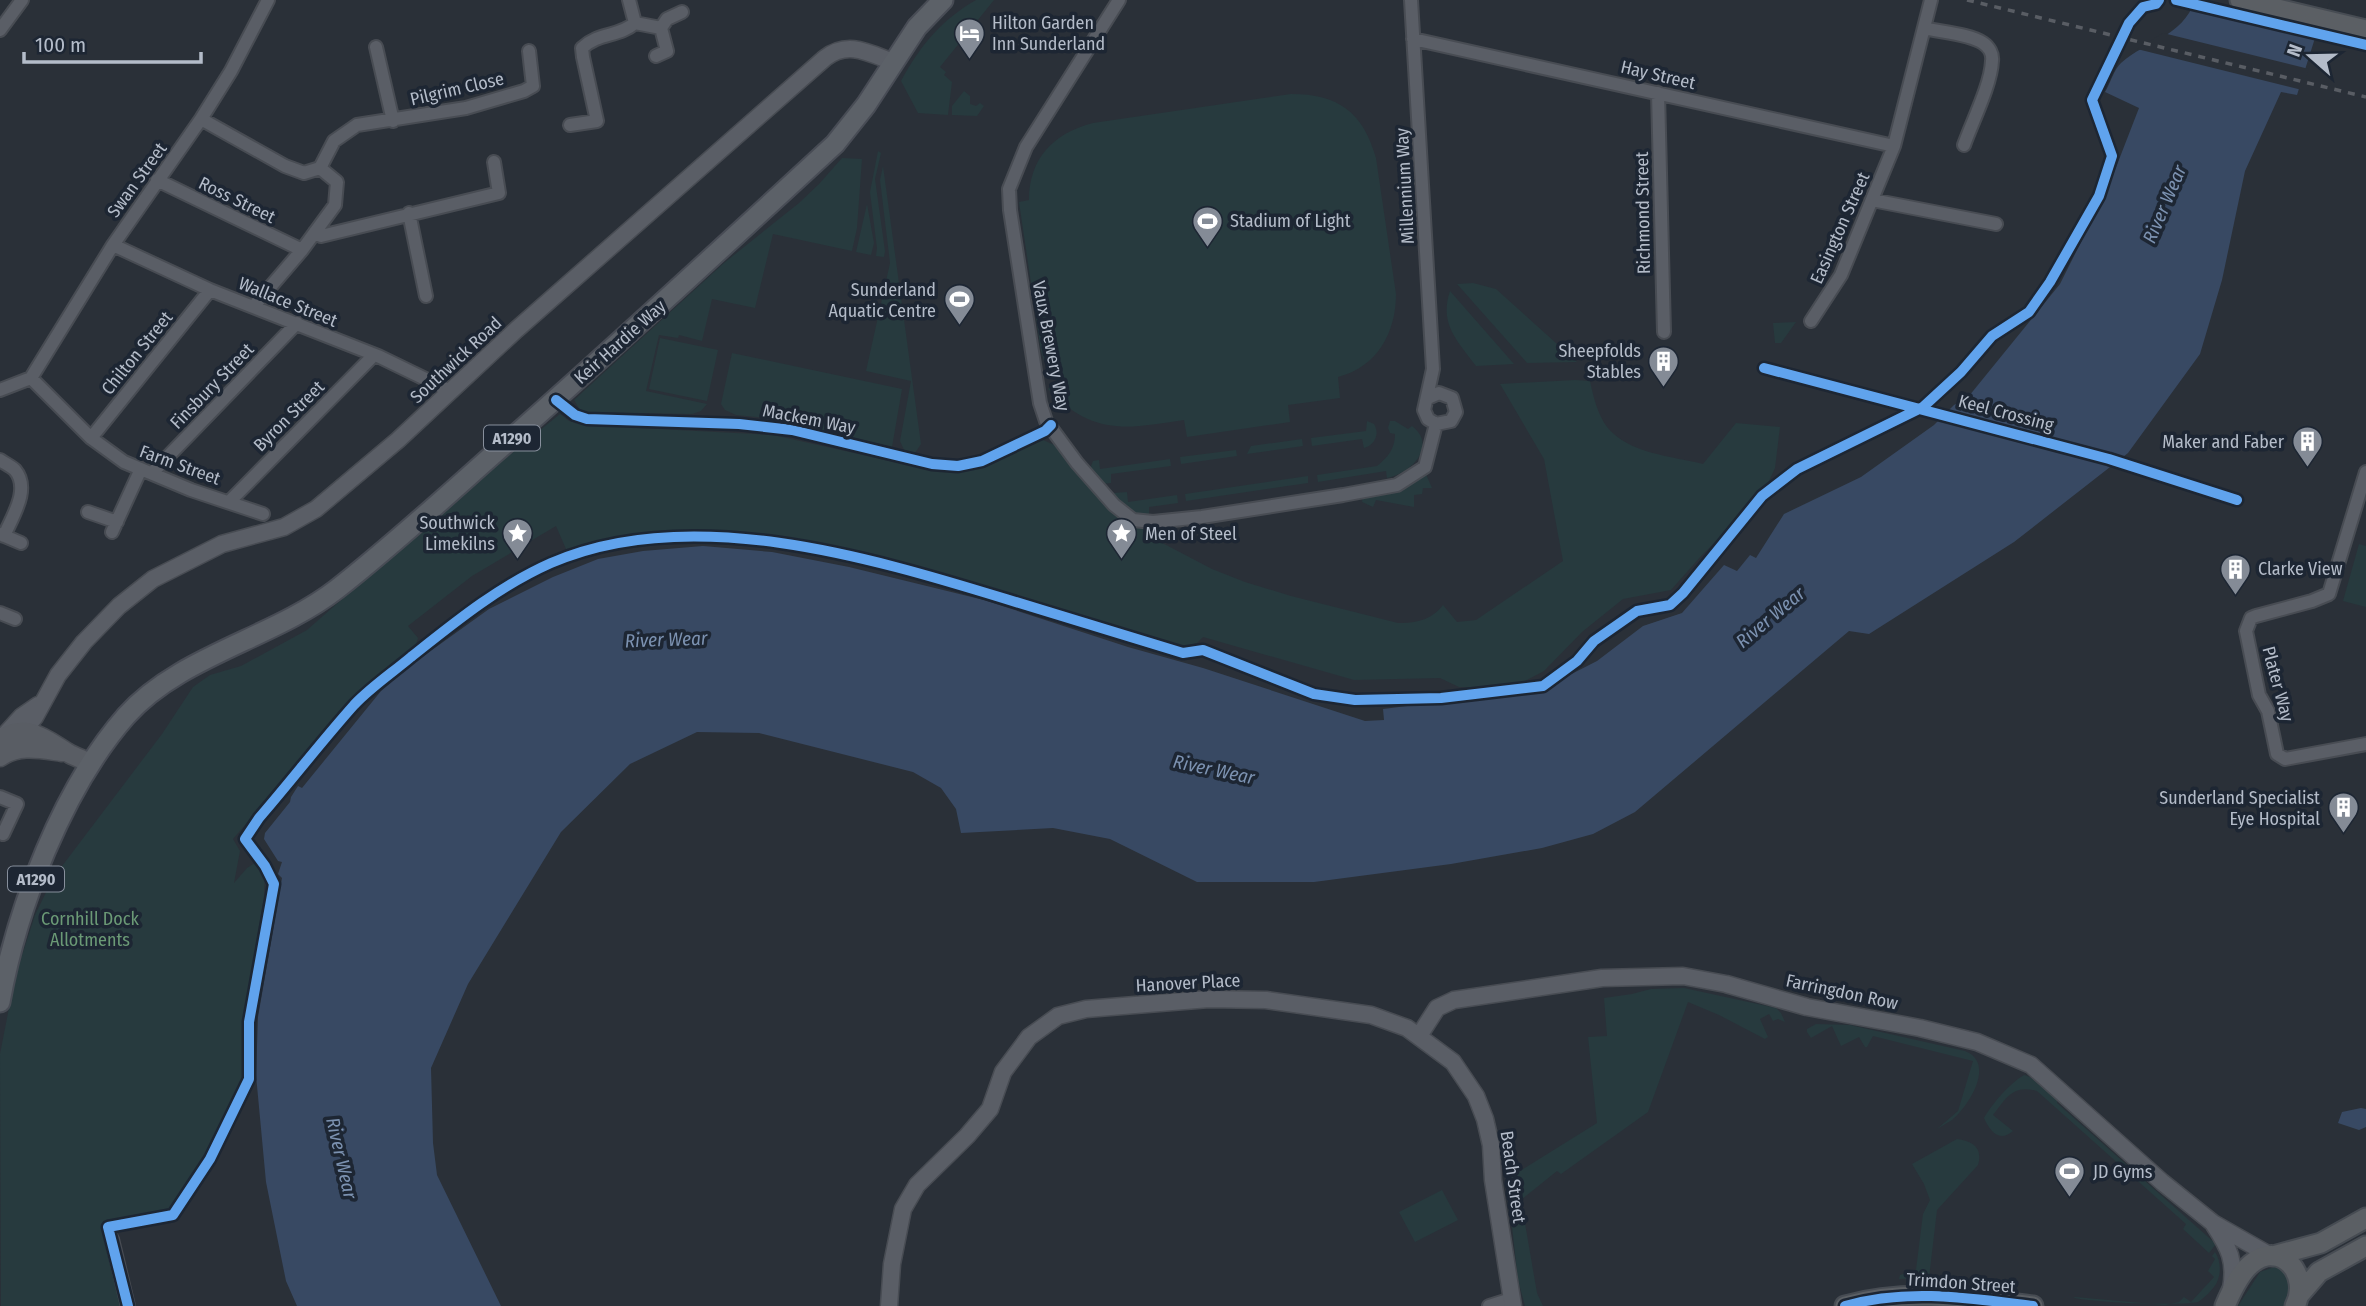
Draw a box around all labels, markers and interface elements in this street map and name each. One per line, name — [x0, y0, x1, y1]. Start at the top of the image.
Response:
place label: Hilton Garden Inn Sunderland — [992, 12, 1105, 55]
hotel icon: Hilton Garden Inn Sunderland — [952, 16, 986, 60]
scale bar — [24, 21, 201, 65]
north arrow — [2275, 21, 2345, 91]
text: 100 m — [35, 32, 86, 58]
text: N — [2282, 41, 2307, 60]
street label: Hay Street — [1619, 56, 1698, 94]
street label: Pilgrim Close — [408, 67, 506, 110]
street label: Millennium Way — [1391, 127, 1419, 245]
street label: Swan Street — [102, 138, 172, 222]
street label: Richmond Street — [1631, 151, 1655, 274]
water label: River Wear — [2138, 160, 2192, 247]
street label: Easington Street — [1806, 169, 1875, 287]
street label: Ross Street — [195, 172, 279, 228]
sports icon: Stadium of Light — [1190, 204, 1224, 248]
place label: Stadium of Light — [1230, 210, 1351, 232]
street label: Wallace Street — [235, 272, 341, 332]
place label: Sunderland Aquatic Centre — [829, 279, 936, 322]
street label: Vaux Brewery Way — [1028, 279, 1074, 413]
sports icon: Sunderland Aquatic Centre — [942, 283, 976, 327]
street label: Keir Hardie Way — [570, 295, 670, 389]
street label: Chilton Street — [97, 307, 177, 399]
street label: Southwick Road — [406, 312, 506, 408]
street label: Finsbury Street — [166, 338, 258, 433]
place label: Sheepfolds Stables — [1558, 340, 1641, 383]
building icon: Sheepfolds Stables — [1647, 344, 1681, 388]
street label: Byron Street — [249, 376, 329, 456]
street label: Keel Crossing — [1956, 390, 2057, 436]
street label: Mackem Way — [761, 399, 857, 439]
building icon: Maker and Faber — [2290, 425, 2324, 469]
road number: A1290 — [484, 426, 540, 450]
place label: Maker and Faber — [2162, 431, 2285, 453]
street label: Farm Street — [137, 440, 223, 490]
place label: Southwick Limekilns — [419, 512, 496, 555]
place icon: Southwick Limekilns — [501, 516, 535, 560]
place icon: Men of Steel — [1105, 517, 1139, 561]
place label: Men of Steel — [1145, 523, 1237, 545]
building icon: Clarke View — [2218, 552, 2252, 596]
place label: Clarke View — [2258, 558, 2343, 580]
water label: River Wear — [1731, 581, 1810, 653]
water label: River Wear — [624, 627, 709, 652]
street label: Plater Way — [2257, 644, 2299, 724]
water label: River Wear — [1171, 750, 1258, 790]
place label: Sunderland Specialist Eye Hospital — [2159, 787, 2320, 830]
building icon: Sunderland Specialist Eye Hospital — [2326, 791, 2360, 835]
road number: A1290 — [8, 866, 64, 892]
park label: Cornhill Dock Allotments — [41, 908, 140, 951]
street label: Hanover Place — [1135, 969, 1241, 997]
street label: Farringdon Row — [1784, 969, 1900, 1015]
water label: River Wear — [321, 1115, 362, 1202]
street label: Beach Street — [1496, 1129, 1530, 1225]
sports icon: JD Gyms — [2053, 1155, 2087, 1199]
place label: JD Gyms — [2093, 1161, 2153, 1183]
street label: Trimdon Street — [1906, 1268, 2017, 1298]

